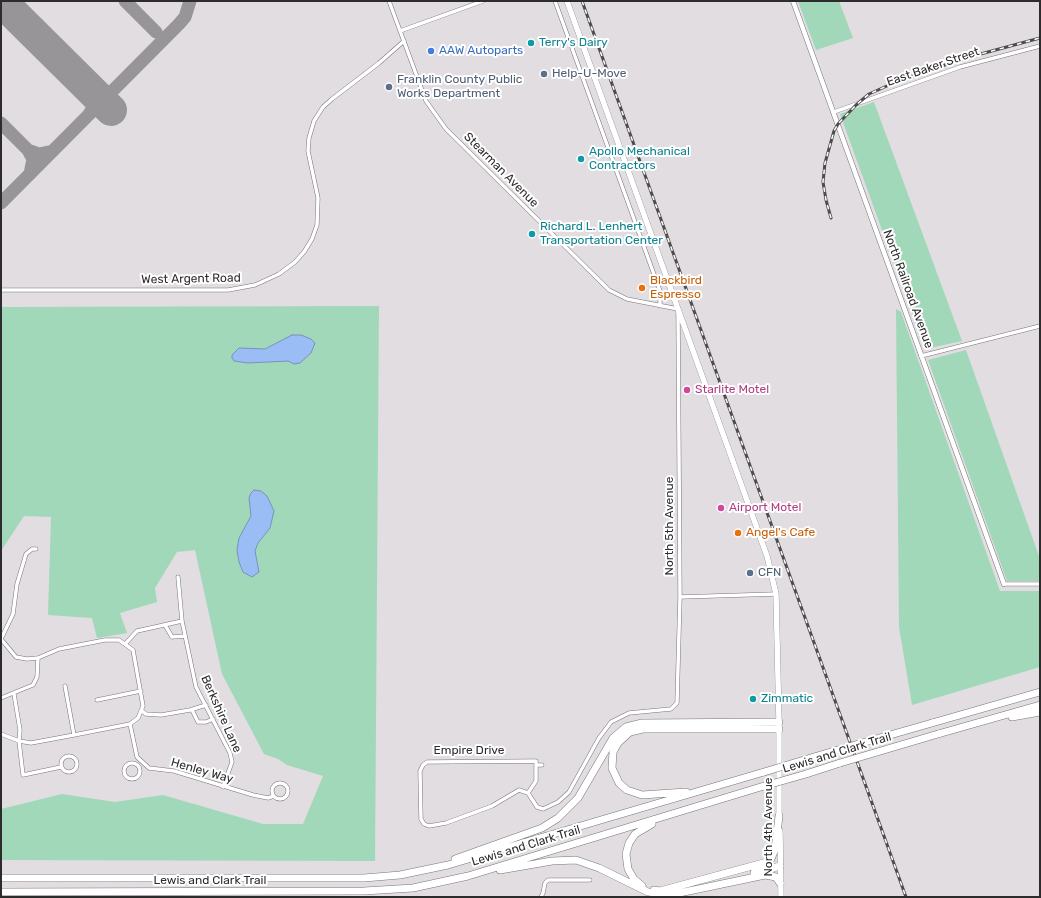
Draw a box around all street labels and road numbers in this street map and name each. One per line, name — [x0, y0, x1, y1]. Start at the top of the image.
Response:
street label: East Baker Street — [885, 44, 981, 90]
street label: Stearman Avenue — [461, 130, 541, 210]
street label: North Railroad Avenue — [880, 228, 936, 350]
street label: West Argent Road — [141, 271, 241, 287]
street label: North 5th Avenue — [663, 477, 677, 575]
street label: Berkshire Lane — [198, 673, 244, 755]
street label: Lewis and Clark Trail — [781, 730, 893, 776]
street label: Empire Drive — [434, 744, 504, 758]
street label: Henley Way — [169, 755, 235, 787]
street label: North 4th Avenue — [762, 777, 776, 877]
street label: Lewis and Clark Trail — [470, 823, 582, 869]
street label: Lewis and Clark Trail — [154, 874, 266, 888]

